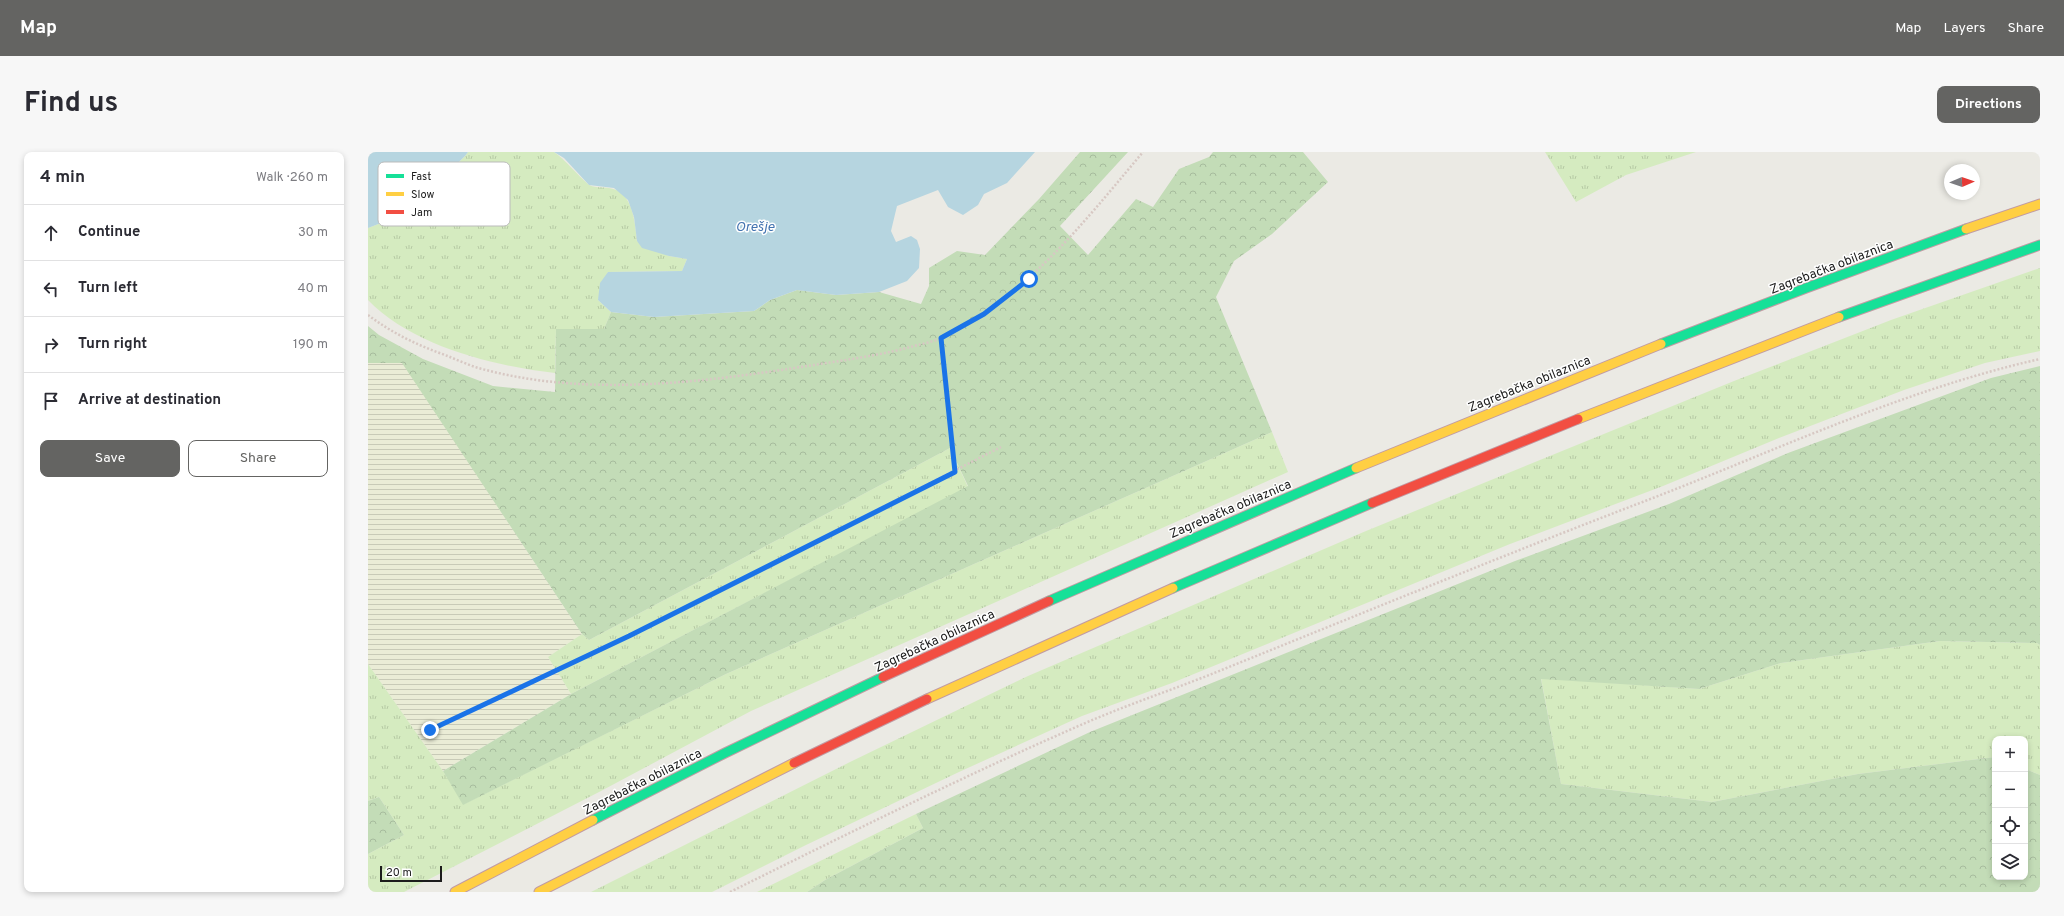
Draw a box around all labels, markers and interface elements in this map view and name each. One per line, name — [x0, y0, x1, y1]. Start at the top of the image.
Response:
text: Map — [20, 16, 57, 40]
text: Map — [1895, 20, 1921, 37]
text: Layers — [1943, 20, 1985, 37]
text: Share — [2007, 20, 2044, 37]
text: Find us — [24, 86, 118, 122]
button: Directions — [1937, 86, 2040, 123]
legend — [378, 162, 510, 226]
north arrow — [1944, 164, 1980, 200]
text: 4 min — [40, 167, 85, 189]
text: Walk · 260 m — [256, 170, 328, 186]
text: Fast — [411, 170, 431, 184]
text: Slow — [411, 188, 434, 202]
text: Jam — [411, 206, 432, 220]
water label: Orešje — [736, 219, 775, 236]
icon: ahead — [40, 222, 62, 244]
text: Continue — [78, 223, 140, 242]
text: 30 m — [298, 225, 328, 241]
street label: Zagrebačka obilaznica — [1768, 237, 1896, 299]
route start — [1020, 270, 1038, 288]
icon: left — [40, 278, 62, 300]
text: Turn left — [78, 279, 138, 298]
text: 40 m — [298, 281, 328, 297]
icon: right — [40, 334, 62, 356]
text: Turn right — [78, 335, 147, 354]
text: 190 m — [293, 337, 328, 353]
street label: Zagrebačka obilaznica — [1466, 353, 1593, 417]
icon: arrive — [40, 390, 62, 412]
text: Arrive at destination — [78, 391, 221, 410]
button: Save — [40, 440, 180, 477]
button: Share — [188, 440, 328, 477]
street label: Zagrebačka obilaznica — [1167, 477, 1294, 543]
street label: Zagrebačka obilaznica — [872, 607, 997, 677]
route end — [421, 721, 439, 739]
map controls — [1992, 736, 2028, 880]
button: + — [1992, 736, 2028, 772]
street label: Zagrebačka obilaznica — [581, 746, 705, 820]
button: − — [1992, 772, 2028, 808]
button: locate — [1992, 808, 2028, 844]
button: layers — [1992, 844, 2028, 880]
scale bar — [380, 864, 442, 883]
text: 20 m — [386, 866, 412, 880]

